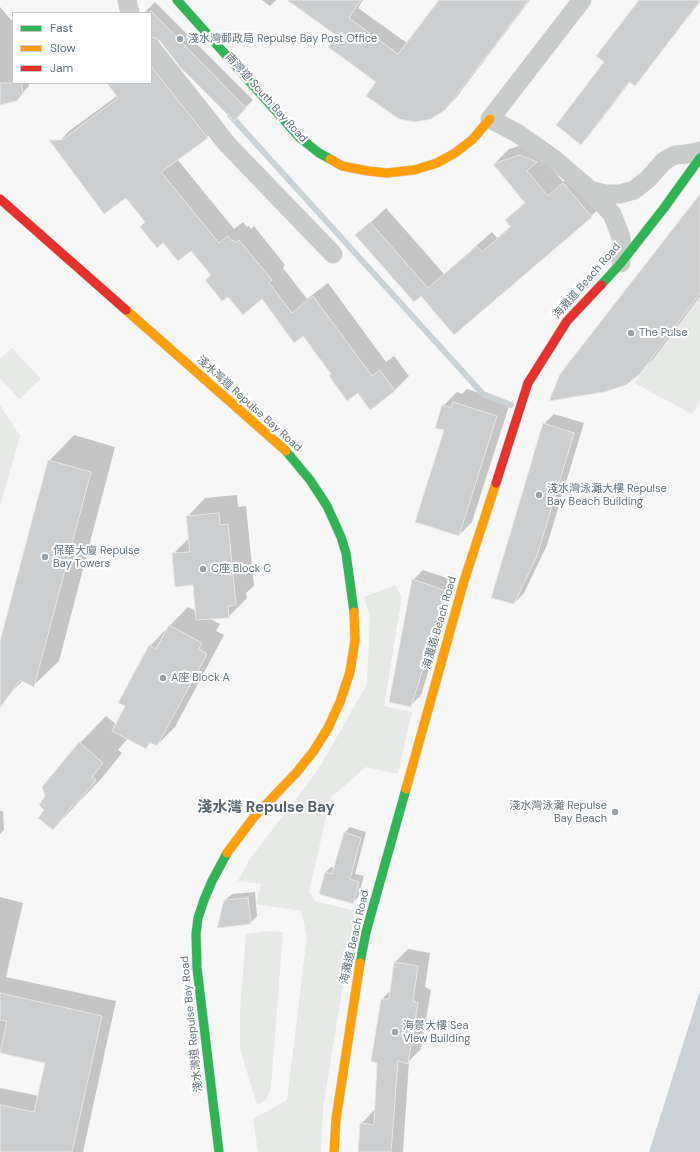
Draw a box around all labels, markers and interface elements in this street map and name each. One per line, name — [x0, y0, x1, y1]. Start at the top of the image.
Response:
legend — [12, 12, 152, 84]
text: Fast — [50, 20, 73, 36]
place label: 淺水灣郵政局 Repulse Bay Post Office — [188, 32, 377, 46]
marker: 淺水灣郵政局 Repulse Bay Post Office — [175, 34, 185, 44]
text: Slow — [50, 40, 76, 56]
street label: 南灣道 South Bay Road — [222, 51, 310, 145]
text: Jam — [50, 60, 73, 76]
street label: 海灘道 Beach Road — [551, 240, 623, 322]
place label: The Pulse — [639, 326, 688, 340]
marker: The Pulse — [626, 328, 636, 338]
street label: 淺水灣道 Repulse Bay Road — [194, 353, 304, 455]
place label: 淺水灣泳灘大樓 Repulse Bay Beach Building — [547, 482, 667, 508]
marker: 淺水灣泳灘大樓 Repulse Bay Beach Building — [534, 490, 544, 500]
place label: 保華大廈 Repulse Bay Towers — [53, 544, 140, 570]
marker: 保華大廈 Repulse Bay Towers — [40, 552, 50, 562]
place label: C座 Block C — [211, 562, 271, 576]
marker: C座 Block C — [198, 564, 208, 574]
street label: 海灘道 Beach Road — [420, 575, 460, 671]
place label: A座 Block A — [171, 671, 230, 685]
marker: A座 Block A — [158, 673, 168, 683]
district label: 淺水灣 Repulse Bay — [197, 799, 335, 817]
place label: 淺水灣泳灘 Repulse Bay Beach — [509, 799, 607, 825]
marker: 淺水灣泳灘 Repulse Bay Beach — [610, 807, 620, 817]
street label: 海灘道 Beach Road — [338, 889, 372, 985]
street label: 淺水灣道 Repulse Bay Road — [178, 955, 206, 1093]
place label: 海景大樓 Sea View Building — [403, 1019, 470, 1045]
marker: 海景大樓 Sea View Building — [390, 1027, 400, 1037]

